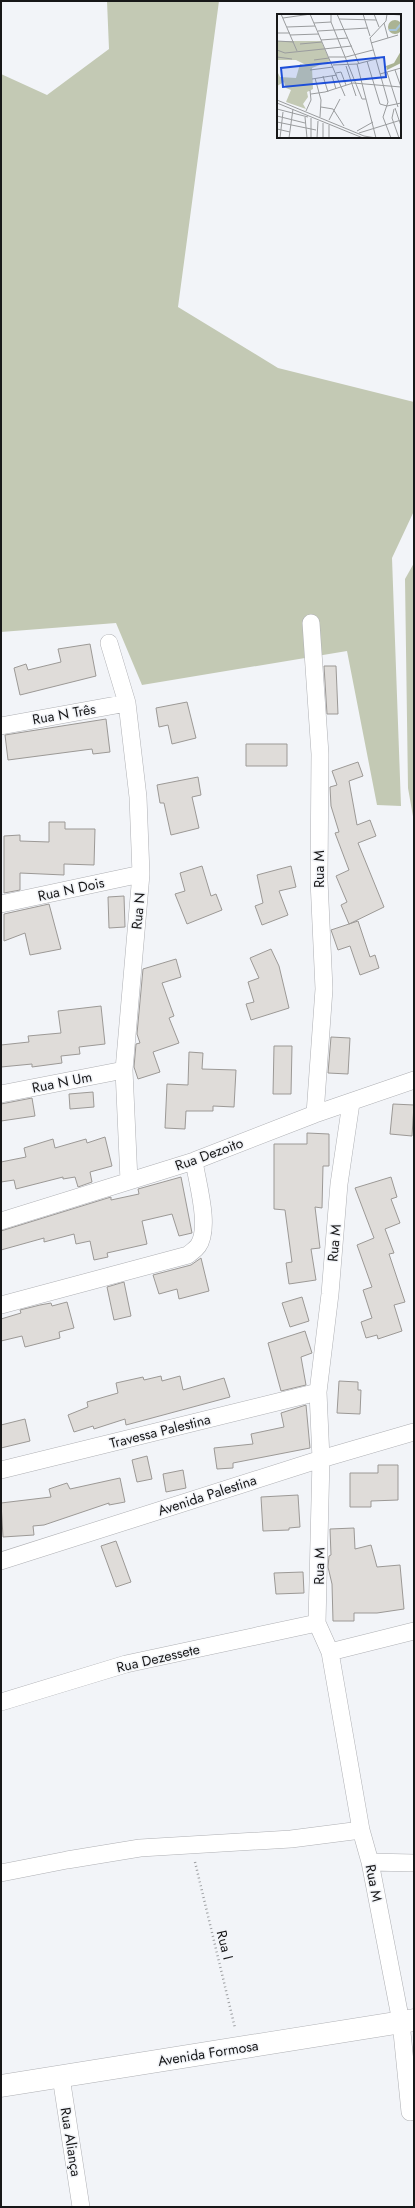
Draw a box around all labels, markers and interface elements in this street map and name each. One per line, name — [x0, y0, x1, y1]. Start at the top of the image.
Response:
inset map — [277, 14, 401, 138]
street label: Rua N Três — [31, 699, 98, 729]
street label: Rua M — [309, 850, 329, 888]
street label: Rua N Dois — [36, 872, 106, 906]
street label: Rua N — [126, 892, 150, 930]
street label: Rua N Um — [30, 1066, 94, 1098]
street label: Rua Dezoito — [172, 1132, 246, 1176]
street label: Rua M — [322, 1223, 346, 1263]
street label: Travessa Palestina — [107, 1409, 213, 1453]
street label: Avenida Palestina — [155, 1470, 259, 1520]
street label: Rua M — [309, 1547, 329, 1585]
street label: Rua Dezessete — [114, 1639, 202, 1677]
street label: Rua M — [361, 1863, 387, 1903]
street label: Rua I — [212, 1928, 238, 1962]
street label: Avenida Formosa — [156, 2035, 260, 2071]
street label: Rua Aliança — [56, 2106, 86, 2178]

